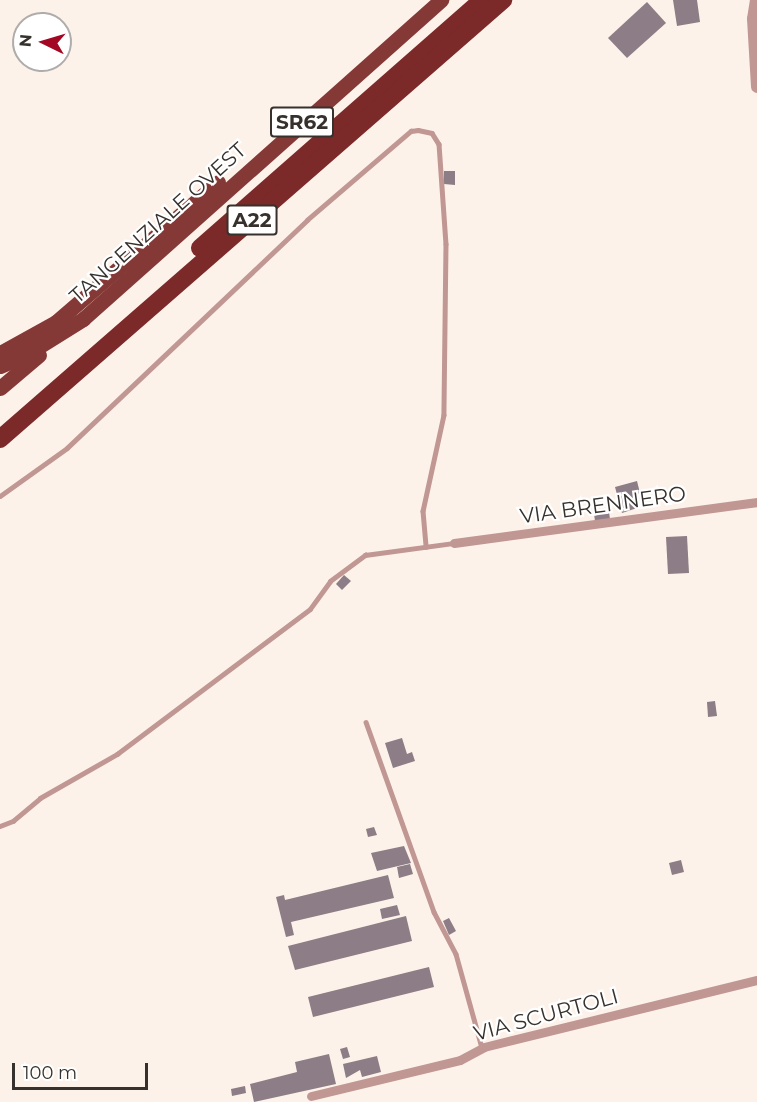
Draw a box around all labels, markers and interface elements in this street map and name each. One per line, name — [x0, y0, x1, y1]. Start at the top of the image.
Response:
north arrow — [12, 12, 72, 72]
text: N — [16, 33, 36, 48]
road number: SR62 — [269, 105, 335, 139]
street label: TANGENZIALE OVEST — [65, 137, 251, 309]
road number: A22 — [226, 203, 278, 237]
street label: VIA BRENNERO — [518, 481, 688, 529]
street label: VIA SCURTOLI — [471, 984, 621, 1046]
scale bar — [15, 1051, 152, 1089]
text: 100 m — [23, 1062, 77, 1084]

